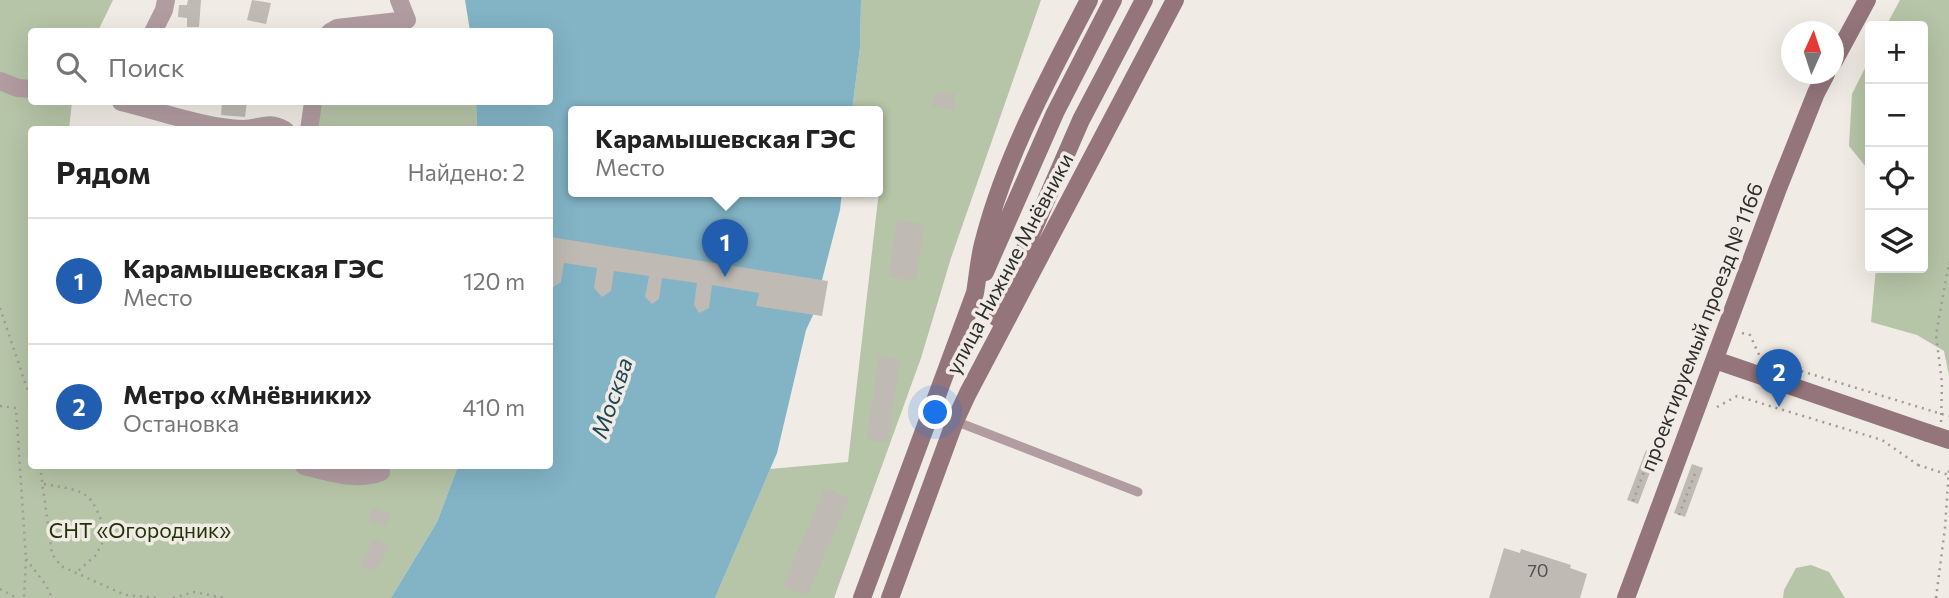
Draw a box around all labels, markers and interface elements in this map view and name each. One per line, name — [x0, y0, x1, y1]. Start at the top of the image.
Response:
north arrow — [1781, 21, 1844, 84]
map controls — [1865, 21, 1928, 273]
button: + — [1865, 21, 1928, 84]
search box — [28, 28, 553, 105]
icon: search — [52, 48, 90, 86]
text: Поиск — [108, 51, 185, 82]
button: − — [1865, 84, 1928, 147]
popup — [568, 106, 883, 197]
text: Карамышевская ГЭС — [595, 122, 856, 153]
button: locate — [1865, 147, 1928, 210]
street label: улица Нижние Мнёвники — [940, 149, 1078, 378]
text: Рядом — [56, 153, 150, 190]
text: Место — [595, 153, 665, 181]
text: Найдено: 2 — [408, 158, 525, 186]
street label: проектируемый проезд № 1166 — [1634, 179, 1767, 474]
button: layers — [1865, 210, 1928, 273]
pin: 1 — [702, 219, 748, 277]
text: Карамышевская ГЭС — [123, 252, 384, 283]
text: 1 — [74, 267, 84, 295]
text: 120 m — [463, 267, 525, 295]
text: Место — [123, 283, 193, 311]
pin: 2 — [1756, 349, 1802, 407]
water label: Москва — [584, 354, 638, 442]
text: Метро «Мнёвники» — [123, 378, 372, 409]
text: 2 — [72, 393, 86, 421]
text: 410 m — [463, 393, 525, 421]
your location — [918, 395, 952, 429]
text: Остановка — [123, 409, 239, 437]
park label: СНТ «Огородник» — [49, 517, 231, 542]
house number: 70 — [1527, 559, 1549, 581]

